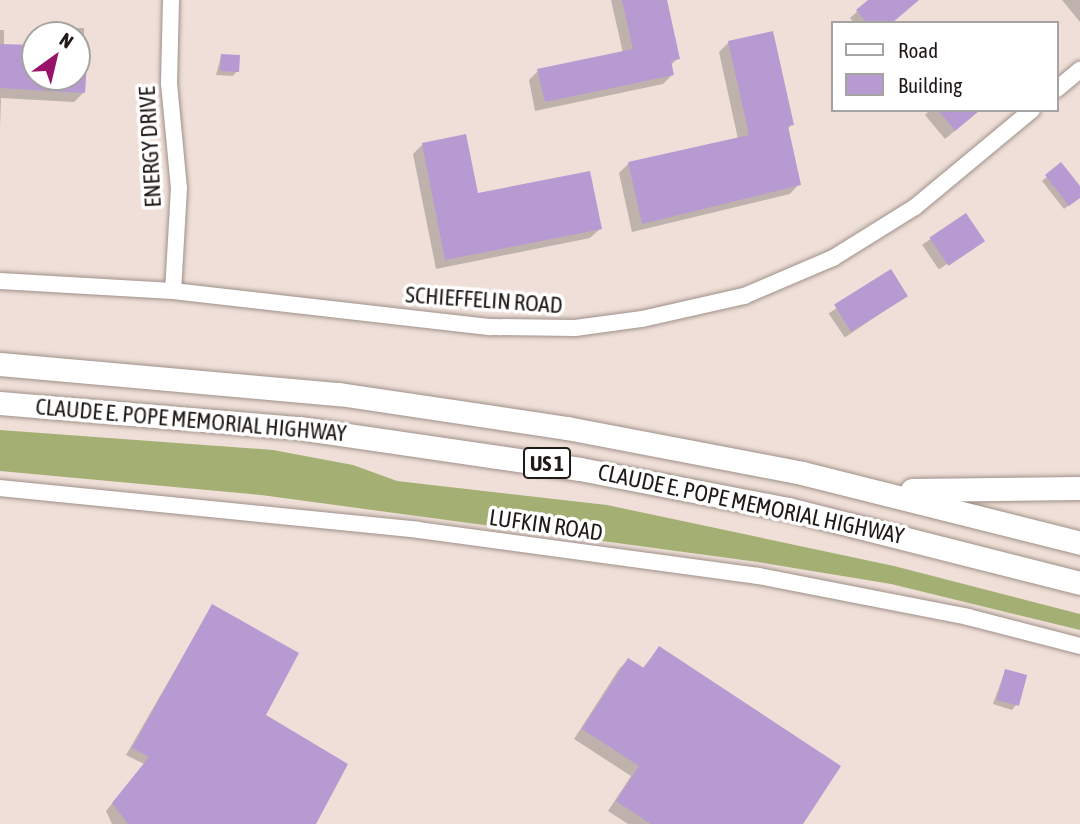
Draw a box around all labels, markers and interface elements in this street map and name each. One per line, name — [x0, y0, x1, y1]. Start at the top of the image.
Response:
north arrow — [21, 21, 91, 91]
legend — [832, 21, 1059, 112]
text: N — [56, 28, 77, 53]
text: Road — [898, 38, 938, 62]
text: Building — [898, 73, 962, 97]
street label: ENERGY DRIVE — [133, 86, 167, 208]
street label: SCHIEFFELIN ROAD — [404, 281, 564, 319]
street label: CLAUDE E. POPE MEMORIAL HIGHWAY — [34, 393, 348, 447]
road number: US 1 — [522, 446, 572, 480]
street label: CLAUDE E. POPE MEMORIAL HIGHWAY — [596, 458, 906, 550]
street label: LUFKIN ROAD — [487, 503, 605, 547]

